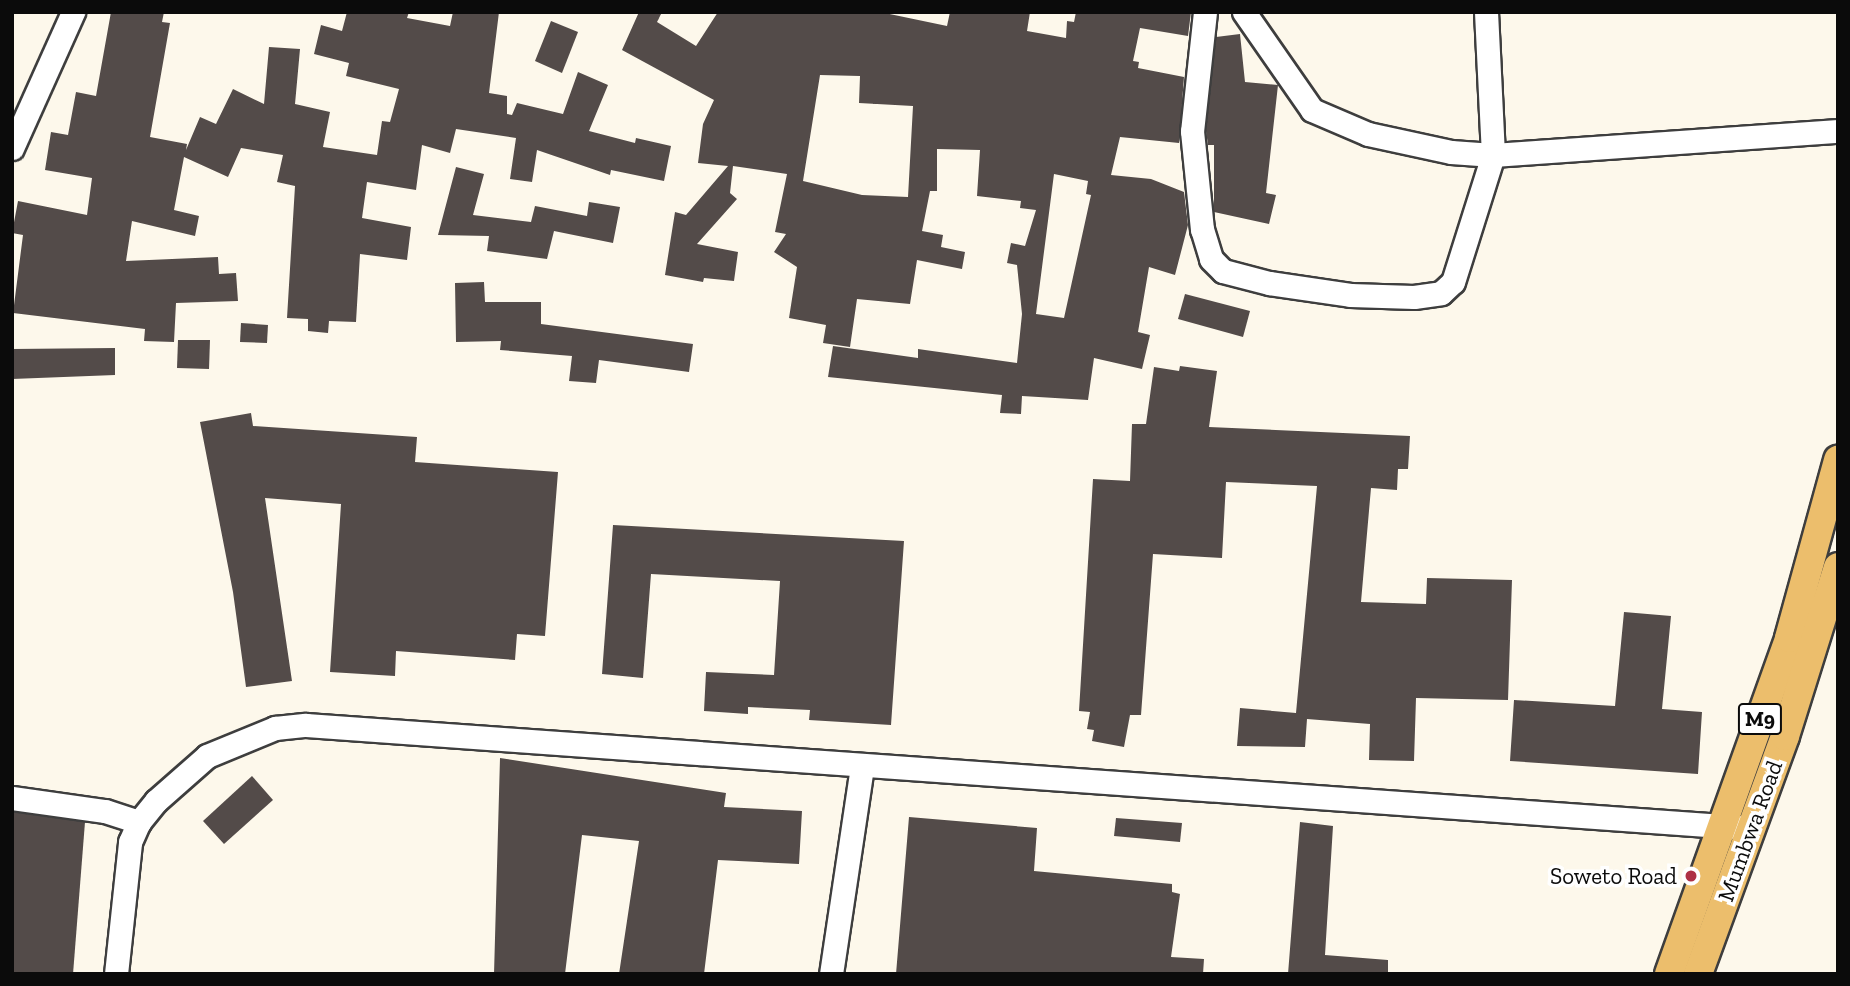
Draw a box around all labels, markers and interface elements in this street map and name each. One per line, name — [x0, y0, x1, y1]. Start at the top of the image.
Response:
road number: M9 — [1737, 702, 1783, 736]
street label: Mumbwa Road — [1712, 757, 1788, 905]
place label: Soweto Road — [1550, 862, 1677, 890]
marker: Soweto Road — [1683, 868, 1699, 884]

